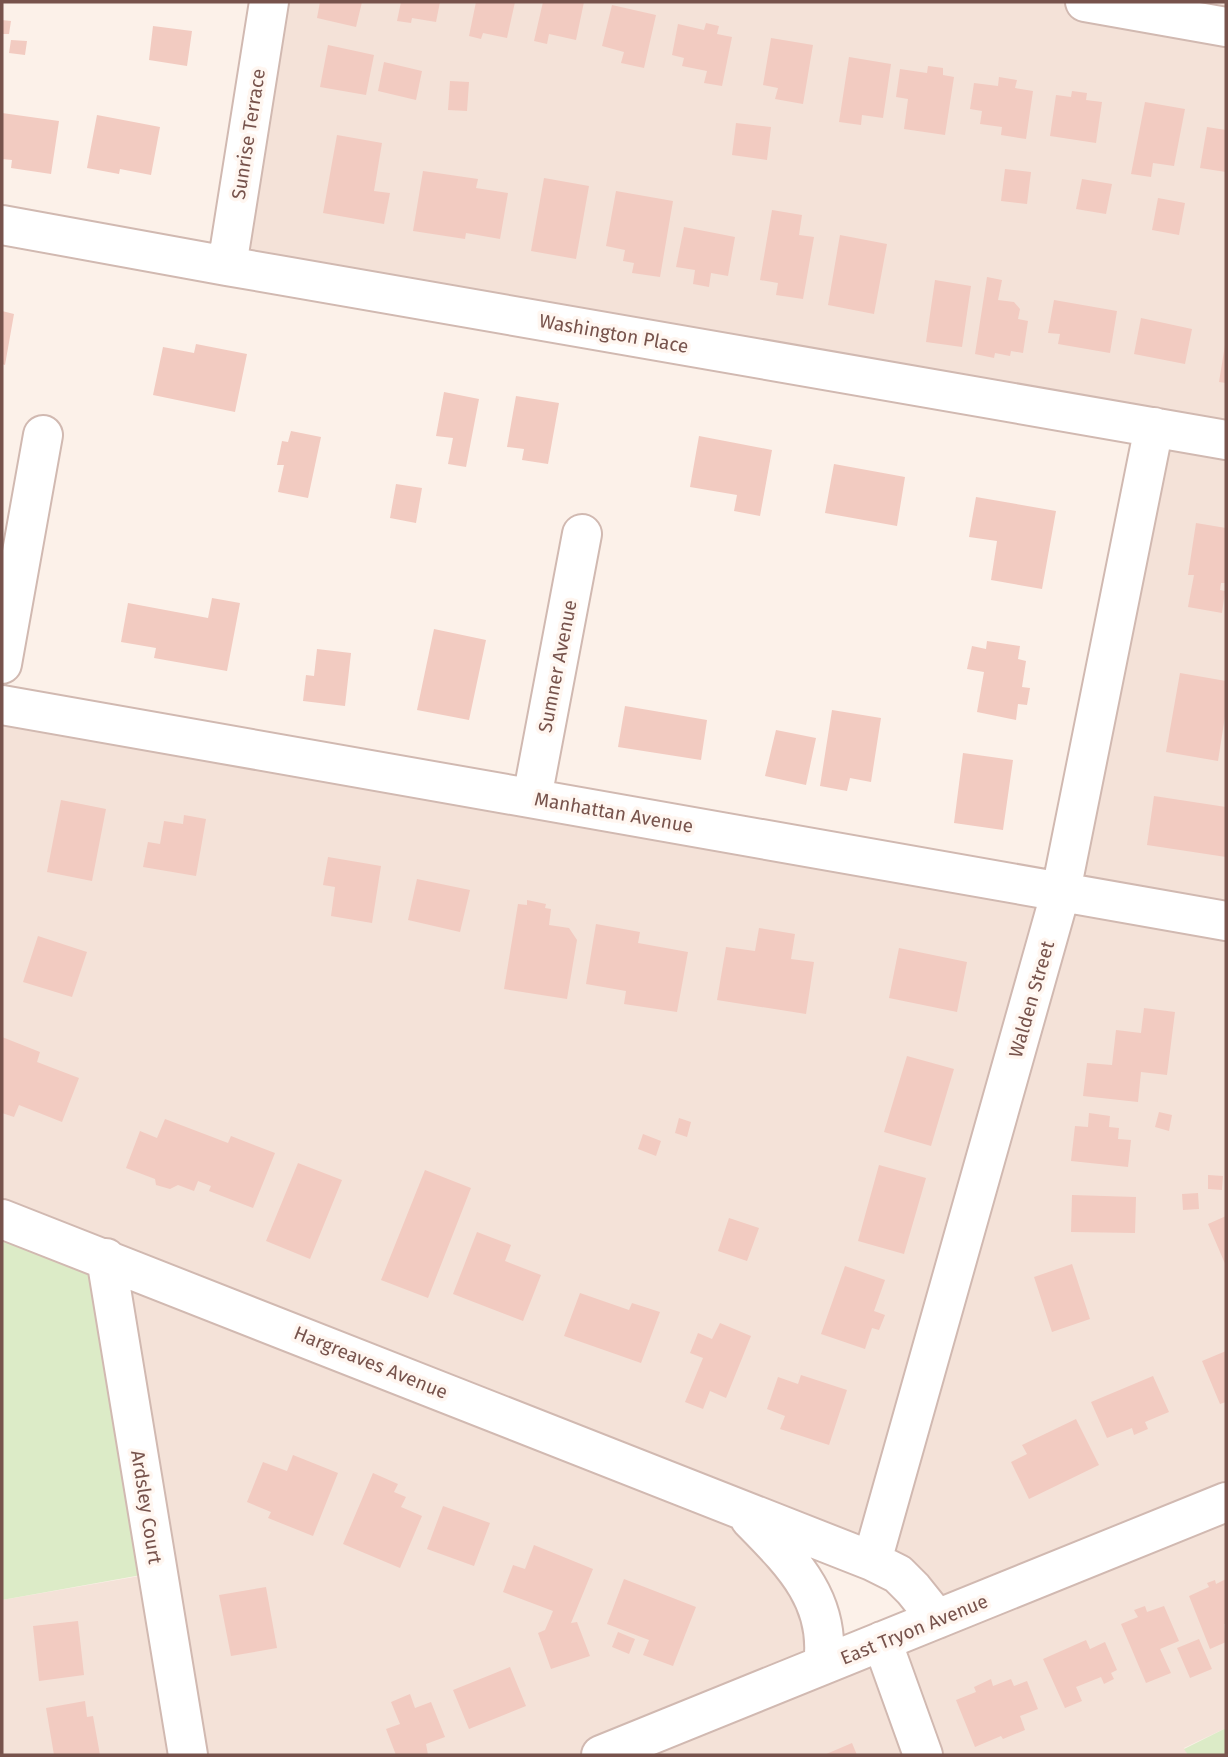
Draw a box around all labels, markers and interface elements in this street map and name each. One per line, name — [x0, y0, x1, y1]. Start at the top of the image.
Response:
street label: Sunrise Terrace — [227, 67, 270, 201]
street label: Washington Place — [537, 309, 690, 358]
street label: Sumner Avenue — [533, 598, 582, 734]
street label: Manhattan Avenue — [533, 787, 695, 838]
street label: Walden Street — [1004, 938, 1059, 1060]
street label: Hargreaves Avenue — [291, 1321, 451, 1404]
street label: Ardsley Court — [126, 1449, 167, 1566]
street label: East Tryon Avenue — [837, 1589, 991, 1670]

